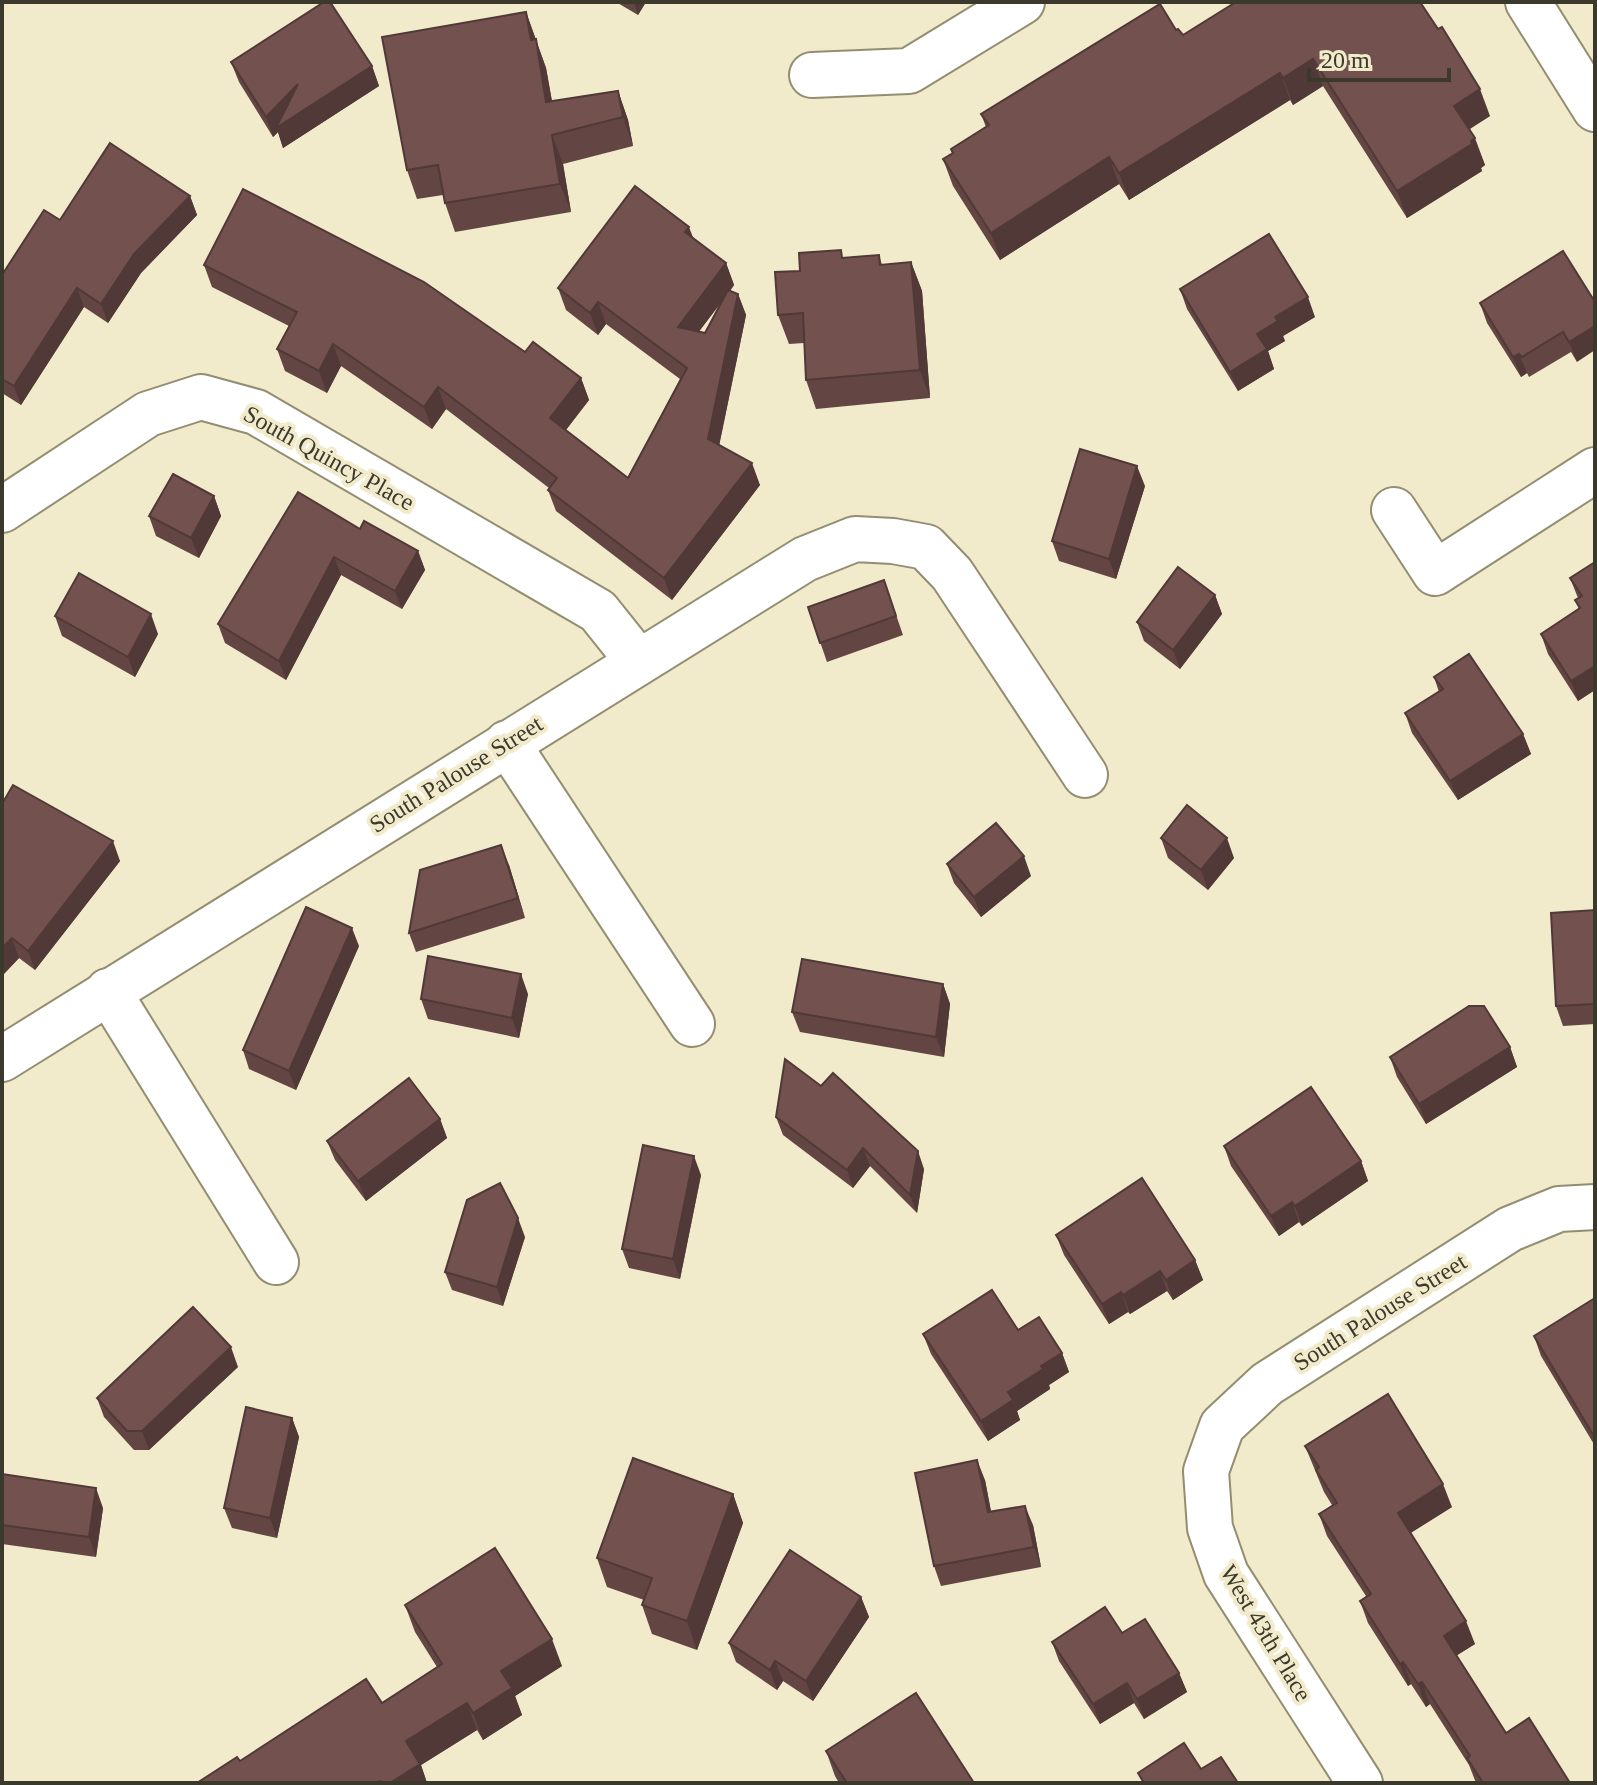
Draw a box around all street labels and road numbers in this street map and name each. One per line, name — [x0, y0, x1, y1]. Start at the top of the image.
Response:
street label: South Quincy Place — [239, 400, 419, 516]
street label: South Palouse Street — [365, 710, 547, 838]
street label: South Palouse Street — [1289, 1248, 1471, 1376]
street label: West 43th Place — [1215, 1560, 1317, 1706]

